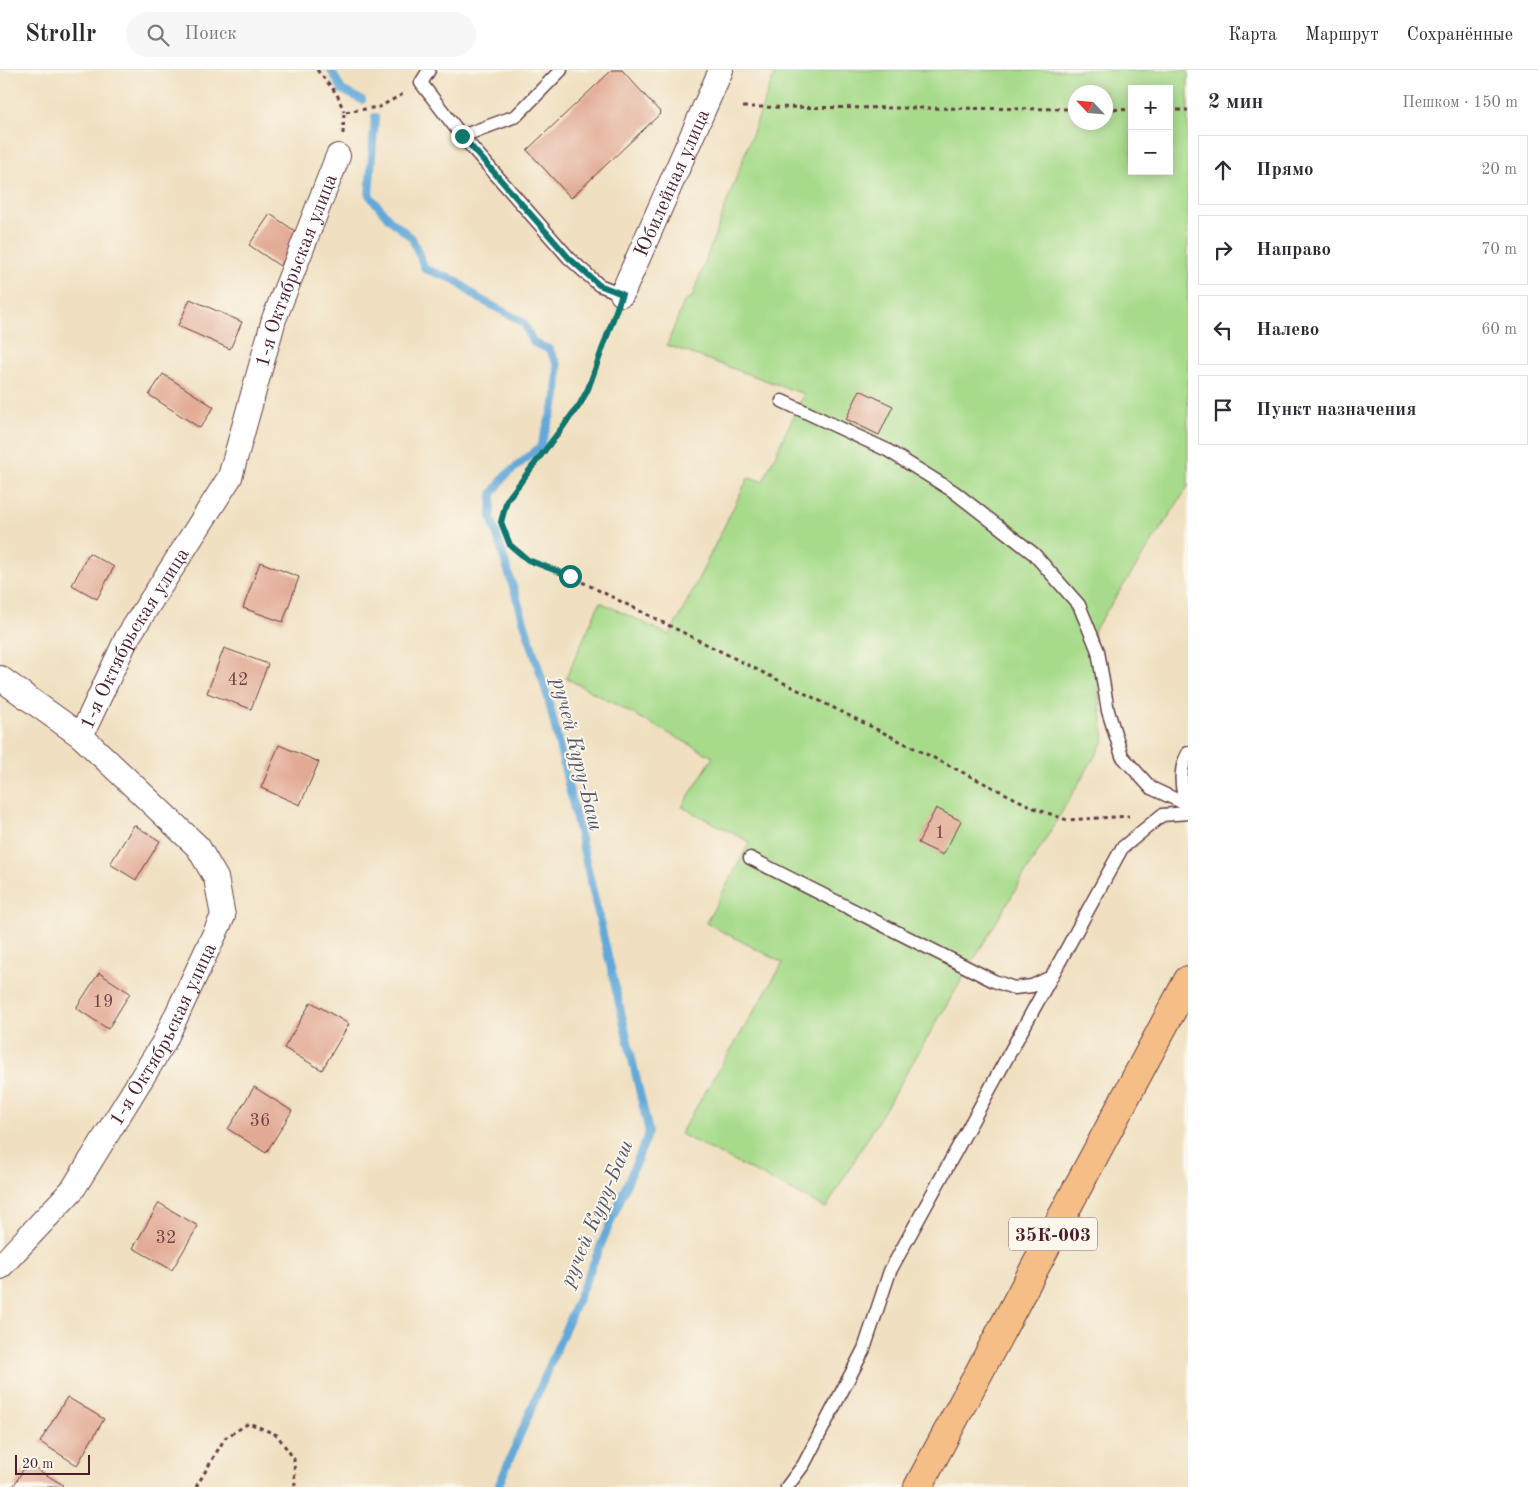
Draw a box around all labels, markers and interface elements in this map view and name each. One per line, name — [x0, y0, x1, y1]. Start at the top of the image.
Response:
search box — [126, 12, 476, 57]
icon: search — [144, 21, 172, 49]
text: Strollr — [25, 23, 96, 47]
text: Поиск — [184, 25, 237, 44]
text: Карта — [1228, 26, 1277, 44]
text: Маршрут — [1305, 26, 1379, 44]
text: Сохранённые — [1407, 26, 1513, 44]
north arrow — [1068, 85, 1113, 130]
map controls — [1128, 85, 1173, 175]
button: + — [1128, 85, 1173, 130]
text: 2 мин — [1208, 92, 1263, 113]
text: Пешком · 150 m — [1402, 95, 1518, 111]
street label: Юбилейная улица — [632, 106, 714, 260]
route end — [451, 125, 474, 148]
button: − — [1128, 130, 1173, 175]
icon: ahead — [1209, 156, 1237, 184]
text: Прямо — [1256, 161, 1314, 180]
text: 20 m — [1481, 162, 1517, 178]
street label: 1-я Октябрьская улица — [253, 171, 342, 370]
icon: right — [1209, 236, 1237, 264]
text: Направо — [1256, 241, 1331, 260]
text: 70 m — [1481, 242, 1517, 258]
icon: left — [1209, 316, 1237, 344]
text: Налево — [1256, 321, 1319, 340]
text: 60 m — [1481, 322, 1517, 338]
icon: arrive — [1209, 396, 1237, 424]
text: Пункт назначения — [1256, 401, 1416, 420]
street label: 1-я Октябрьская улица — [78, 545, 194, 733]
route start — [559, 565, 582, 588]
house number: 42 — [228, 671, 248, 689]
water label: ручей Куру-Баш — [547, 674, 606, 833]
house number: 1 — [935, 824, 945, 842]
street label: 1-я Октябрьская улица — [107, 940, 221, 1130]
house number: 19 — [93, 993, 113, 1011]
house number: 36 — [250, 1112, 270, 1130]
water label: ручей Куру-Баш — [556, 1137, 638, 1292]
road number: 35К-003 — [1009, 1218, 1097, 1250]
house number: 32 — [156, 1229, 176, 1247]
scale bar — [15, 1452, 90, 1475]
text: 20 m — [22, 1457, 53, 1471]

